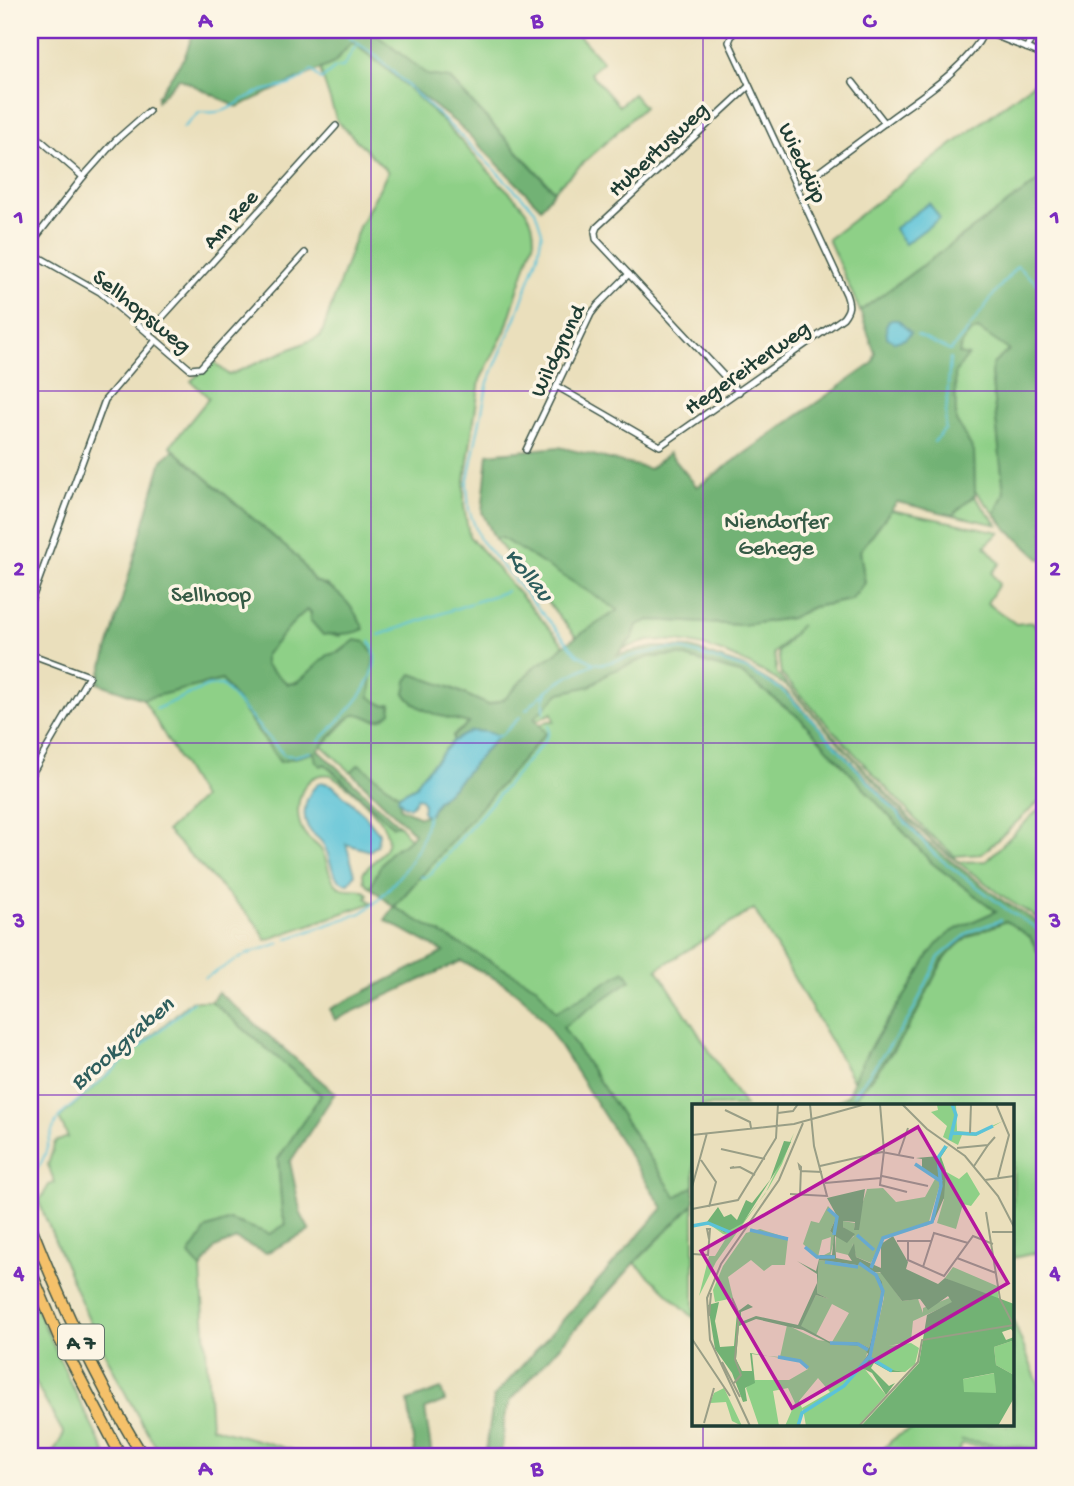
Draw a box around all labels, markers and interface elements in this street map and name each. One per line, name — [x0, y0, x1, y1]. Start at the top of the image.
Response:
text: A — [197, 9, 213, 36]
text: B — [530, 9, 544, 36]
text: C — [863, 9, 878, 36]
street label: Hubertusweg — [604, 97, 715, 204]
street label: Wieddüp — [771, 119, 831, 208]
street label: Am Ree — [198, 184, 266, 256]
text: 1 — [13, 205, 24, 232]
text: 1 — [1049, 205, 1060, 232]
street label: Sellhopsweg — [86, 265, 196, 361]
street label: Wildgrund — [525, 300, 594, 402]
street label: Hegereiterweg — [680, 316, 816, 422]
park label: Niendorfer Gehege — [724, 510, 830, 563]
water label: Kollau — [497, 544, 559, 610]
text: 2 — [13, 557, 25, 584]
text: 2 — [1049, 557, 1061, 584]
park label: Sellhoop — [171, 583, 251, 610]
text: 3 — [12, 909, 25, 936]
text: 3 — [1048, 909, 1061, 936]
water label: Brookgraben — [65, 991, 182, 1098]
inset map — [692, 1104, 1014, 1426]
text: 4 — [13, 1261, 25, 1288]
text: 4 — [1049, 1261, 1061, 1288]
road number: A 7 — [58, 1324, 104, 1360]
text: A — [197, 1457, 213, 1484]
text: B — [530, 1457, 544, 1484]
text: C — [863, 1457, 878, 1484]

